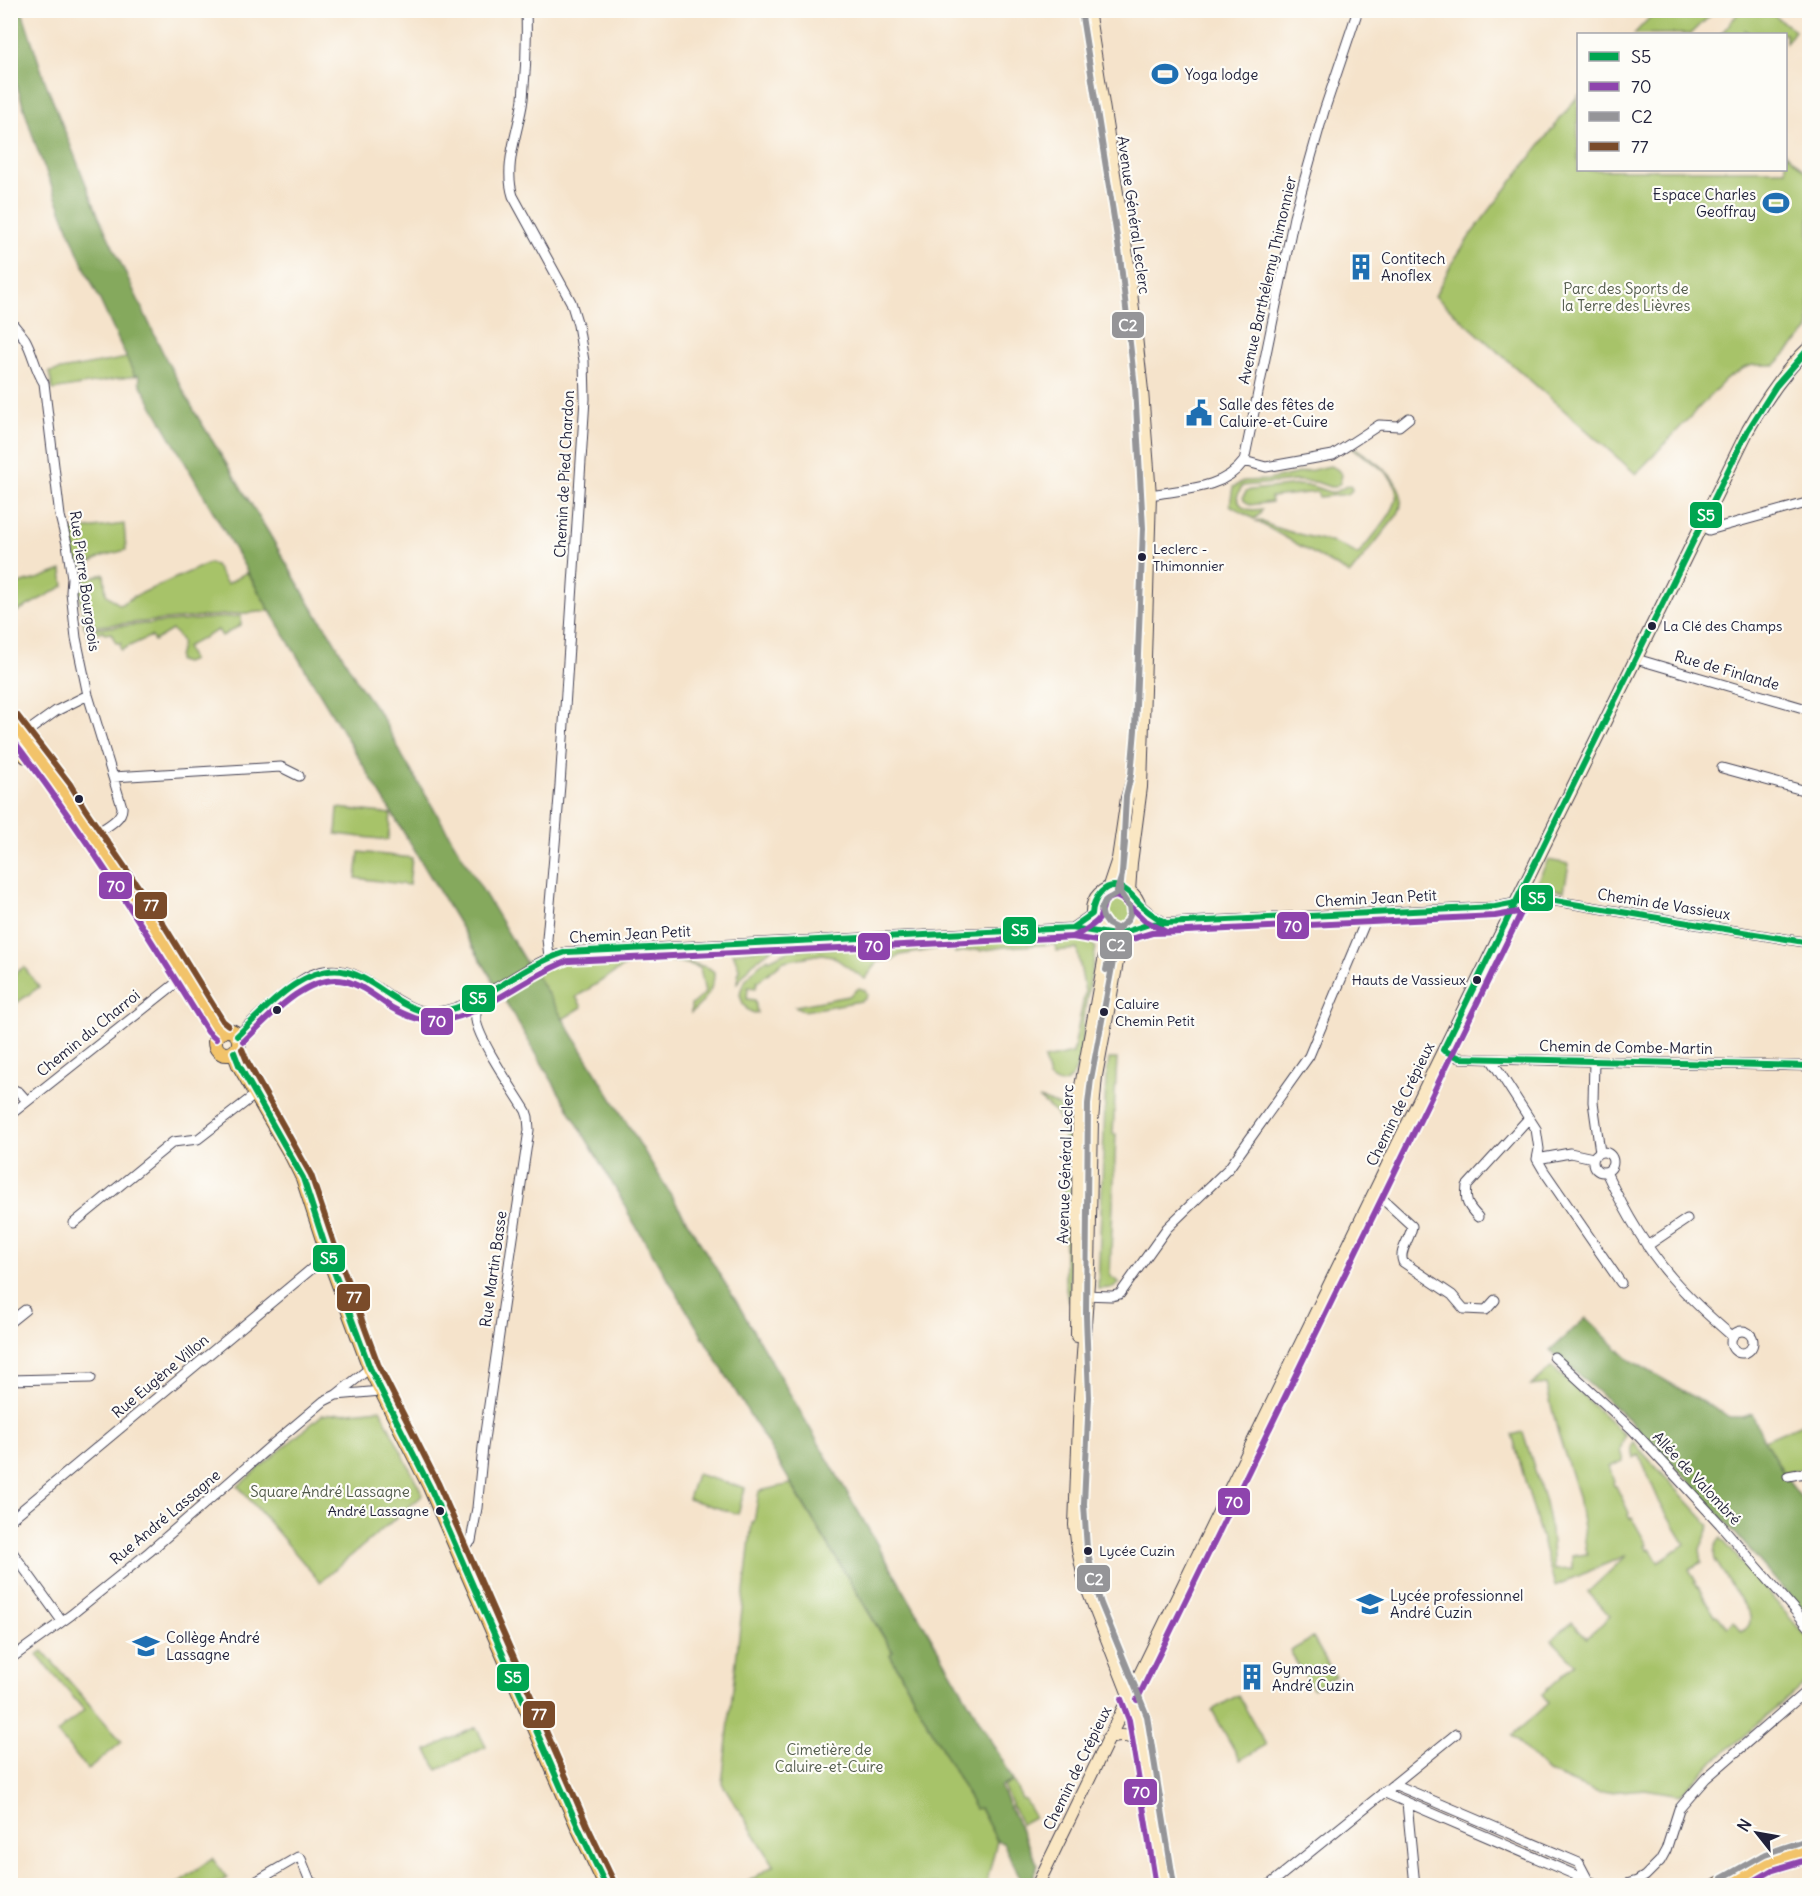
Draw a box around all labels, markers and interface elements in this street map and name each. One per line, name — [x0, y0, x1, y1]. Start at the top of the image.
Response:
legend — [1577, 33, 1787, 171]
text: S5 — [1631, 45, 1651, 68]
sports icon: Yoga lodge — [1150, 59, 1180, 89]
place label: Yoga lodge — [1185, 65, 1258, 84]
text: 70 — [1631, 75, 1652, 98]
text: C2 — [1631, 105, 1653, 128]
street label: Avenue Général Leclerc — [1113, 135, 1155, 296]
text: 77 — [1631, 135, 1649, 158]
street label: Avenue Barthélemy Thimonnier — [1234, 174, 1300, 386]
place label: Espace Charles Geoffray — [1653, 185, 1756, 221]
sports icon: Espace Charles Geoffray — [1761, 188, 1791, 218]
place label: Contitech Anoflex — [1381, 249, 1446, 285]
building icon: Contitech Anoflex — [1346, 252, 1376, 282]
park label: Parc des Sports de la Terre des Lièvres — [1562, 279, 1690, 315]
line badge: C2 — [1111, 311, 1145, 339]
text: C2 — [1118, 315, 1138, 335]
street label: Chemin de Pied Chardon — [550, 390, 578, 558]
place label: Salle des fêtes de Caluire-et-Cuire — [1219, 395, 1334, 431]
public building icon: Salle des fêtes de Caluire-et-Cuire — [1184, 398, 1214, 428]
line badge: S5 — [1689, 501, 1723, 529]
text: S5 — [1697, 505, 1715, 525]
street label: Rue Pierre Bourgeois — [66, 509, 104, 653]
place label: Leclerc - Thimonnier — [1153, 540, 1225, 575]
marker: Leclerc - Thimonnier — [1136, 551, 1148, 563]
place label: La Clé des Champs — [1663, 617, 1782, 635]
marker: La Clé des Champs — [1646, 620, 1658, 632]
street label: Rue de Finlande — [1672, 646, 1782, 694]
unlabelled marker — [73, 793, 85, 805]
line badge: 70 — [98, 871, 133, 900]
text: 70 — [107, 876, 125, 896]
line badge: S5 — [1520, 884, 1554, 912]
street label: Chemin de Vassieux — [1596, 884, 1732, 924]
street label: Chemin Jean Petit — [1315, 885, 1437, 911]
text: S5 — [1528, 888, 1546, 908]
line badge: 77 — [134, 891, 168, 920]
text: 77 — [143, 895, 159, 915]
line badge: 70 — [1276, 911, 1310, 940]
line badge: S5 — [1002, 916, 1037, 945]
text: 70 — [1284, 916, 1302, 936]
text: S5 — [1011, 920, 1029, 940]
street label: Chemin Jean Petit — [569, 921, 691, 947]
line badge: C2 — [1099, 931, 1133, 960]
line badge: 70 — [857, 932, 891, 961]
text: C2 — [1106, 935, 1126, 955]
text: 70 — [865, 936, 883, 956]
place label: Hauts de Vassieux — [1352, 971, 1466, 989]
marker: Hauts de Vassieux — [1471, 974, 1483, 986]
line badge: S5 — [461, 984, 496, 1013]
street label: Chemin du Charroi — [32, 985, 144, 1081]
text: S5 — [469, 988, 487, 1008]
place label: Caluire Chemin Petit — [1115, 995, 1195, 1030]
unlabelled marker — [271, 1004, 283, 1016]
marker: Caluire Chemin Petit — [1098, 1006, 1110, 1018]
line badge: 70 — [420, 1007, 454, 1036]
text: 70 — [428, 1011, 446, 1031]
street label: Chemin de Combe-Martin — [1539, 1036, 1713, 1058]
street label: Chemin de Crépieux — [1362, 1038, 1438, 1169]
street label: Avenue Général Leclerc — [1053, 1084, 1077, 1244]
street label: Rue Martin Basse — [475, 1210, 511, 1328]
line badge: S5 — [312, 1244, 346, 1273]
text: S5 — [320, 1248, 338, 1268]
line badge: 77 — [336, 1283, 371, 1312]
text: 77 — [346, 1287, 362, 1307]
street label: Rue Eugène Villon — [108, 1330, 212, 1422]
street label: Allée de Valombré — [1649, 1427, 1745, 1529]
street label: Rue André Lassagne — [106, 1465, 224, 1569]
park label: Square André Lassagne — [250, 1482, 410, 1501]
line badge: 70 — [1217, 1487, 1251, 1516]
text: 70 — [1225, 1492, 1243, 1512]
place label: André Lassagne — [328, 1502, 429, 1520]
marker: André Lassagne — [434, 1505, 446, 1517]
place label: Lycée Cuzin — [1099, 1542, 1175, 1560]
marker: Lycée Cuzin — [1082, 1545, 1094, 1557]
line badge: C2 — [1076, 1564, 1111, 1593]
text: C2 — [1084, 1569, 1104, 1589]
place label: Lycée professionnel André Cuzin — [1390, 1586, 1523, 1622]
school or university icon: Lycée professionnel André Cuzin — [1355, 1589, 1385, 1619]
place label: Collège André Lassagne — [166, 1628, 260, 1664]
school or university icon: Collège André Lassagne — [131, 1631, 161, 1661]
place label: Gymnase André Cuzin — [1272, 1659, 1354, 1695]
building icon: Gymnase André Cuzin — [1237, 1662, 1267, 1692]
line badge: S5 — [496, 1663, 530, 1692]
text: S5 — [504, 1667, 522, 1687]
line badge: 77 — [522, 1700, 556, 1729]
street label: Chemin de Crépieux — [1039, 1702, 1115, 1833]
text: 77 — [531, 1704, 547, 1724]
park label: Cimetière de Caluire-et-Cuire — [775, 1740, 883, 1776]
line badge: 70 — [1123, 1778, 1158, 1806]
text: 70 — [1132, 1782, 1150, 1802]
north arrow — [1727, 1803, 1787, 1863]
text: N — [1733, 1815, 1756, 1835]

